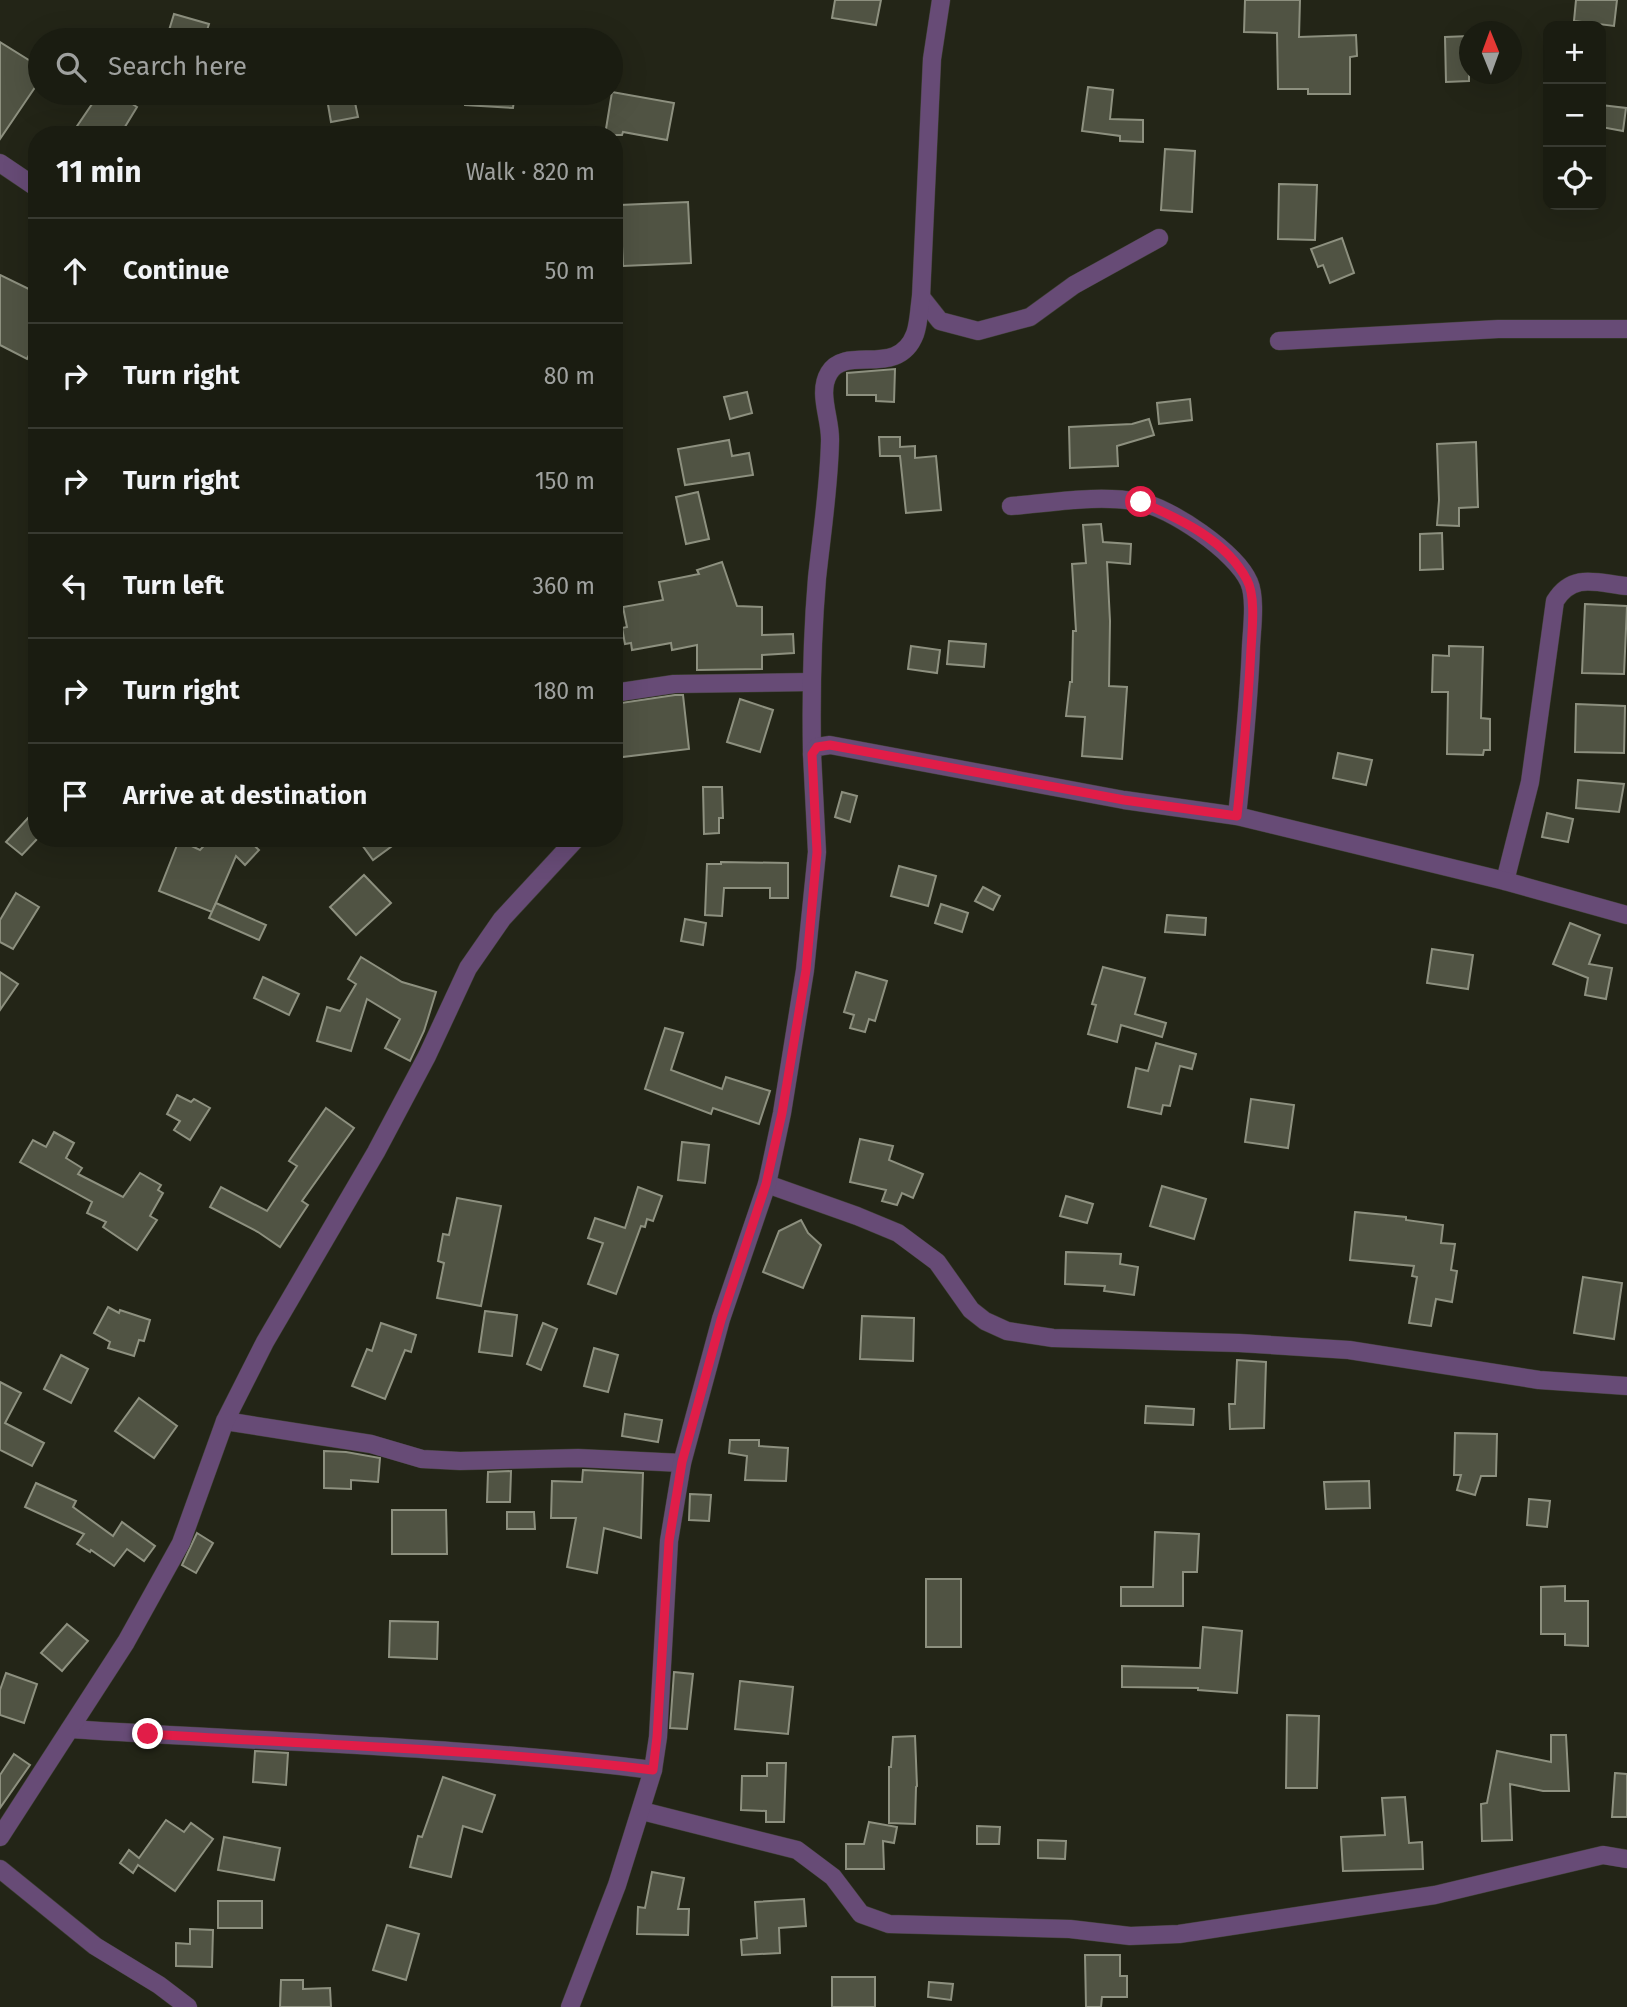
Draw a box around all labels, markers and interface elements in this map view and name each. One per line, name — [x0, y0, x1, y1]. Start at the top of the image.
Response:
north arrow — [1459, 21, 1522, 84]
map controls — [1543, 21, 1606, 210]
button: + — [1543, 21, 1606, 84]
search box — [28, 28, 623, 105]
icon: search — [52, 48, 90, 86]
text: Search here — [108, 51, 247, 82]
button: − — [1543, 84, 1606, 147]
button: locate — [1543, 147, 1606, 210]
text: 11 min — [56, 154, 142, 190]
text: Walk · 820 m — [466, 158, 595, 186]
icon: ahead — [56, 252, 94, 290]
text: Continue — [123, 255, 229, 286]
text: 50 m — [545, 257, 595, 285]
icon: right — [56, 357, 94, 395]
text: Turn right — [123, 360, 240, 391]
text: 80 m — [544, 362, 595, 390]
icon: right — [56, 462, 94, 500]
text: Turn right — [123, 465, 240, 496]
text: 150 m — [535, 467, 595, 495]
route start — [1125, 486, 1156, 517]
icon: left — [56, 567, 94, 605]
text: Turn left — [123, 570, 224, 601]
text: 360 m — [533, 572, 595, 600]
icon: right — [56, 672, 94, 710]
text: Turn right — [123, 675, 240, 706]
text: 180 m — [534, 677, 595, 705]
icon: arrive — [56, 777, 94, 815]
text: Arrive at destination — [123, 780, 367, 811]
route end — [132, 1718, 163, 1749]

